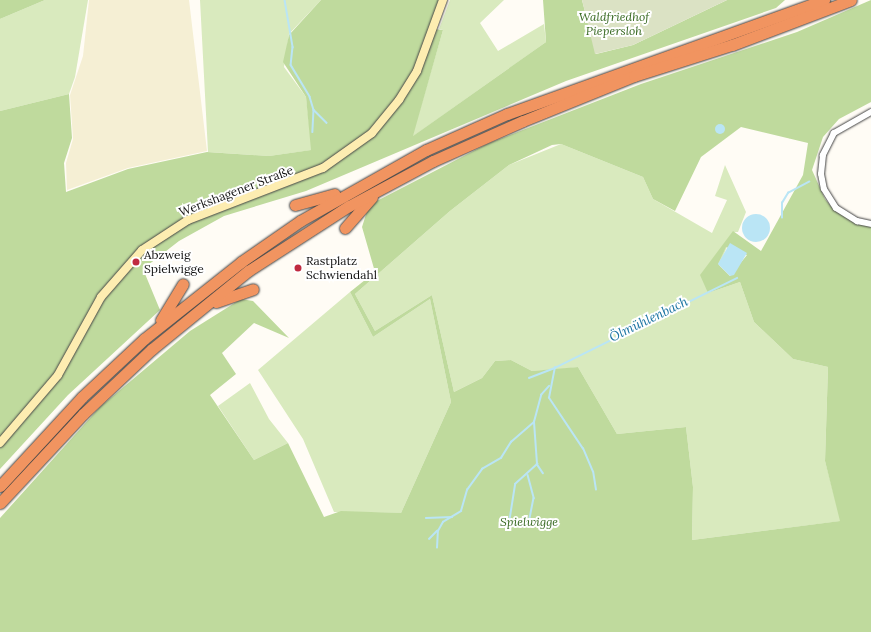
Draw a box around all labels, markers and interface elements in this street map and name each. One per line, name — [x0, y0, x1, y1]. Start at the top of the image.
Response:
park label: Waldfriedhof Piepersloh — [579, 10, 649, 38]
street label: Werkshagener Straße — [177, 163, 295, 219]
place label: Abzweig Spielwigge — [144, 248, 204, 276]
place label: Rastplatz Schwiendahl — [306, 254, 377, 282]
marker: Abzweig Spielwigge — [131, 257, 141, 267]
marker: Rastplatz Schwiendahl — [293, 263, 303, 273]
water label: Ölmühlenbach — [607, 294, 691, 346]
park label: Spielwigge — [500, 515, 558, 529]

